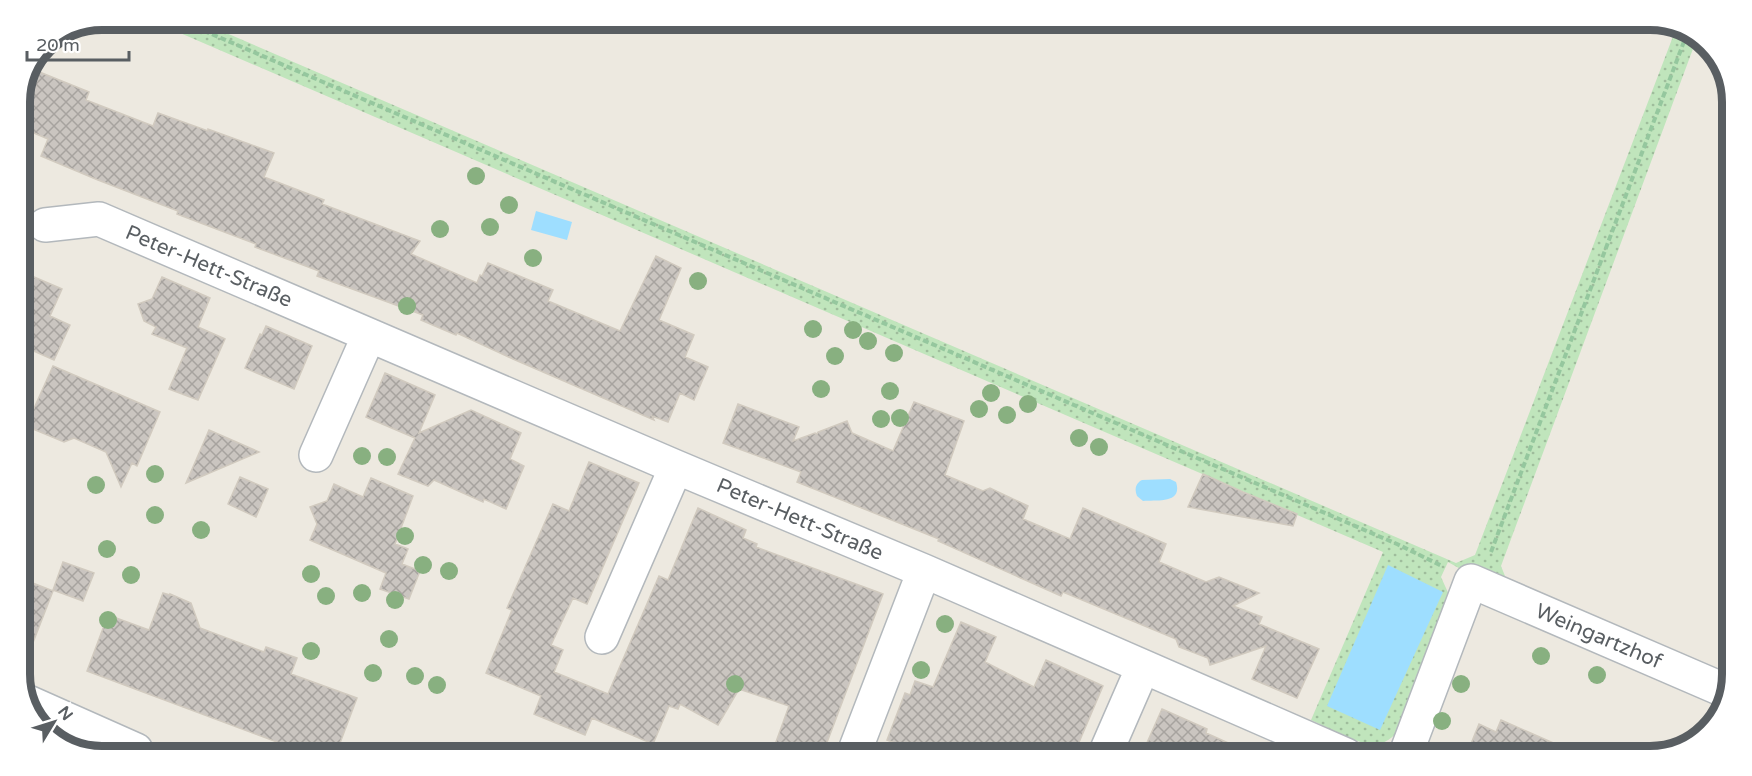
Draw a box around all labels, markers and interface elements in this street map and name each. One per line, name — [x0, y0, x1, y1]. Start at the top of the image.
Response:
scale bar — [27, 24, 129, 62]
text: 20 m — [36, 34, 80, 56]
street label: Peter-Hett-Straße — [122, 220, 296, 313]
street label: Peter-Hett-Straße — [713, 473, 887, 566]
street label: Weingartzhof — [1532, 599, 1666, 674]
north arrow — [24, 692, 84, 752]
text: N — [53, 702, 77, 725]

